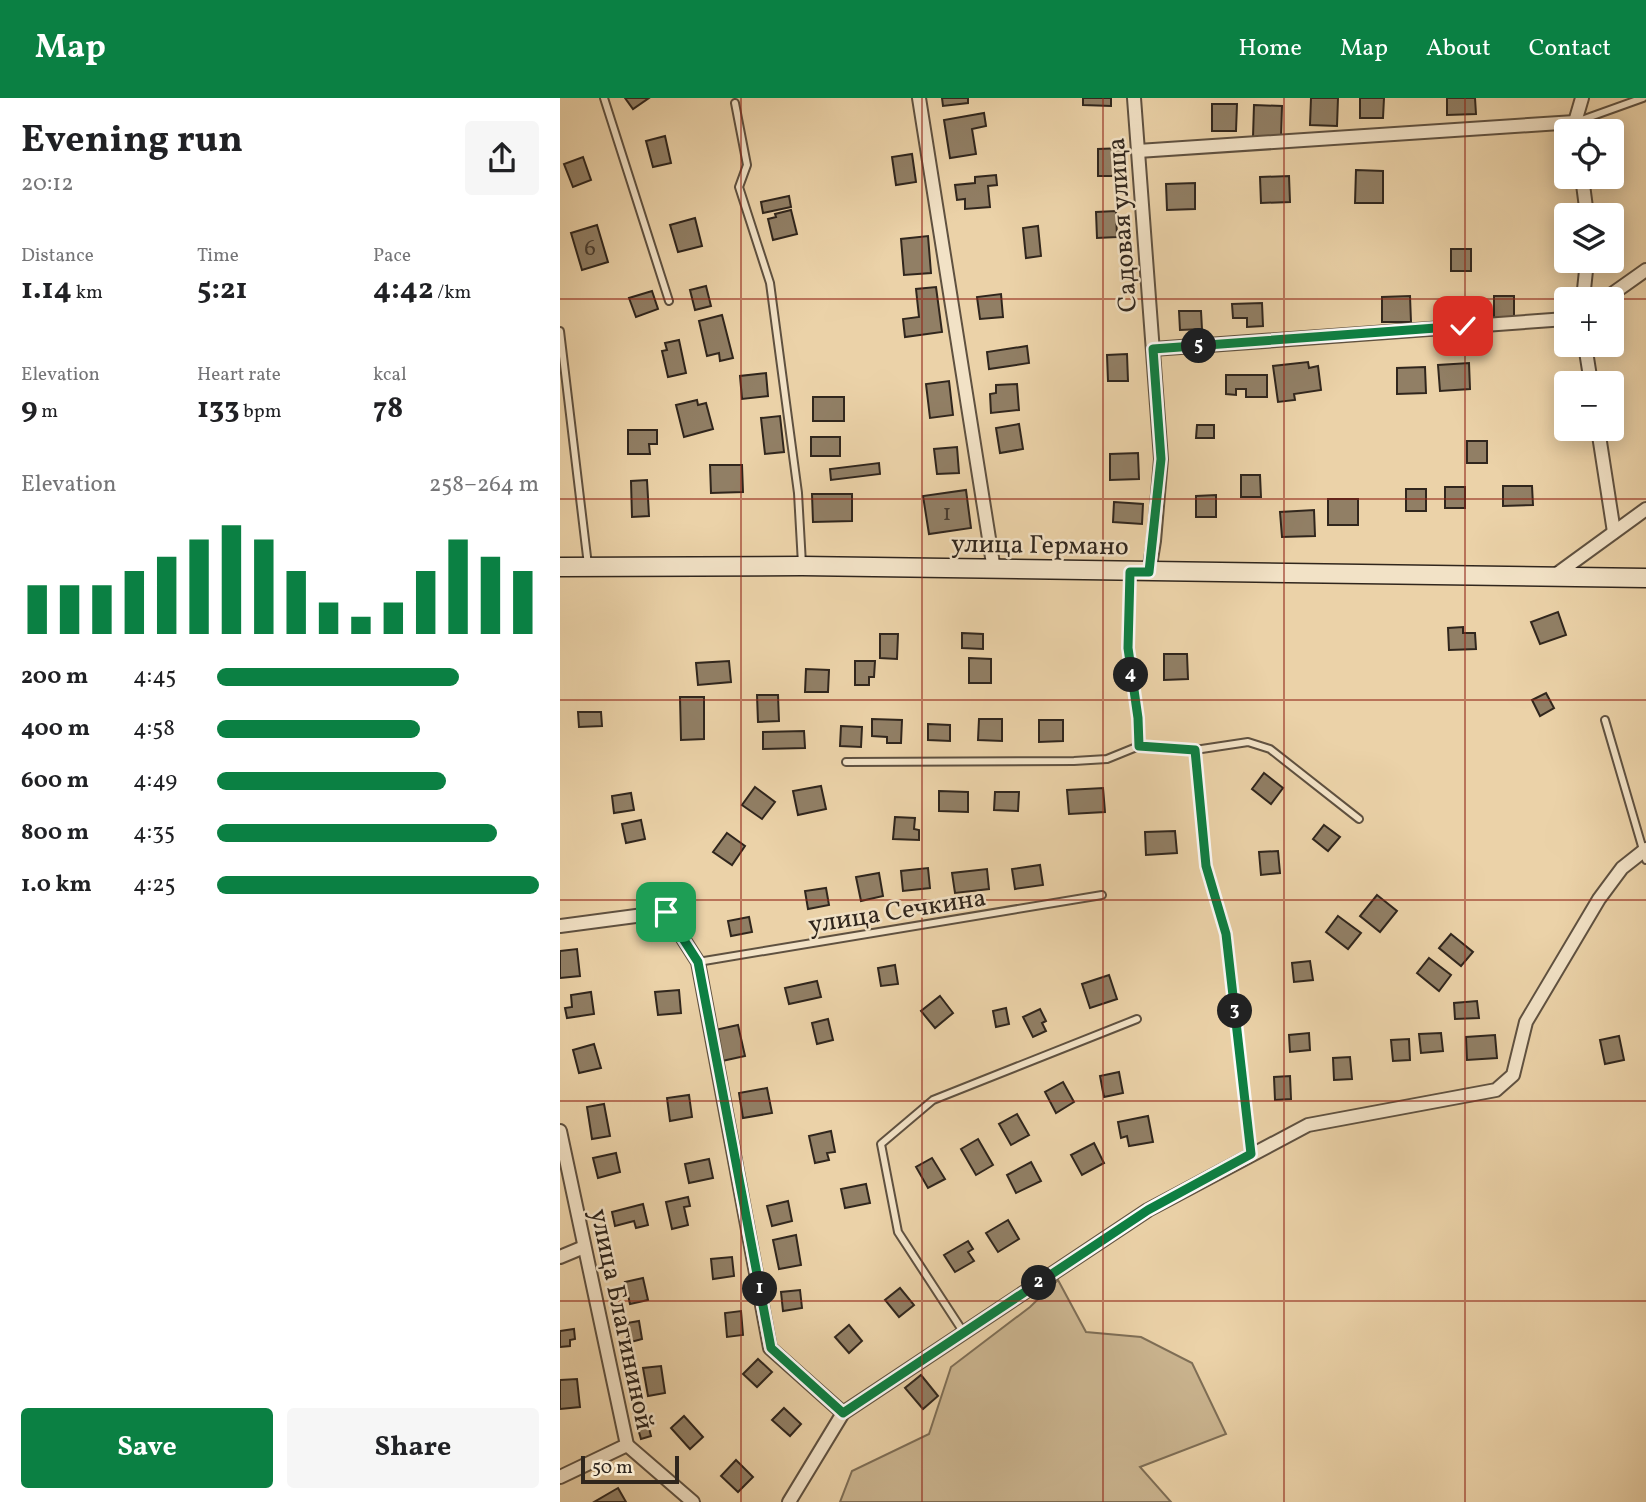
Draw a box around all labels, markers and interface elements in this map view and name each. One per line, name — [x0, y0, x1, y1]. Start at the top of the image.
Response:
text: Map — [35, 26, 106, 72]
text: Home — [1238, 32, 1302, 66]
text: Map — [1340, 32, 1388, 66]
text: About — [1426, 32, 1491, 66]
text: Contact — [1529, 32, 1611, 66]
text: Evening run — [21, 115, 243, 168]
map controls — [1554, 119, 1624, 441]
button: locate — [1554, 119, 1624, 189]
button: share — [465, 121, 539, 195]
street label: Садовая улица — [1099, 136, 1147, 313]
text: 20:12 — [21, 168, 74, 200]
button: layers — [1554, 203, 1624, 273]
house number: 6 — [584, 233, 596, 265]
text: Distance — [21, 243, 94, 269]
text: Time — [197, 243, 239, 269]
text: Pace — [373, 243, 411, 269]
text: 1.14 — [21, 269, 72, 311]
text: 5:21 — [197, 269, 248, 311]
text: 4:42 — [373, 269, 433, 311]
text: km — [72, 280, 103, 306]
text: /km — [433, 280, 471, 306]
button: + — [1554, 287, 1624, 357]
pin — [1433, 296, 1493, 356]
icon: check — [1444, 307, 1482, 345]
pin: 5 — [1182, 328, 1216, 364]
text: 5 — [1194, 332, 1203, 358]
text: Elevation — [21, 362, 100, 388]
text: Heart rate — [197, 362, 281, 388]
text: kcal — [373, 362, 407, 388]
button: − — [1554, 371, 1624, 441]
text: 9 — [21, 388, 38, 430]
text: 133 — [197, 388, 240, 430]
text: 78 — [373, 388, 403, 430]
text: m — [38, 399, 58, 425]
text: bpm — [240, 399, 281, 425]
text: Elevation — [21, 469, 117, 501]
text: 258–264 m — [429, 469, 539, 501]
house number: 1 — [943, 498, 951, 530]
street label: улица Германо — [951, 526, 1129, 566]
pin: 4 — [1114, 658, 1148, 692]
text: 200 m — [21, 661, 88, 693]
text: 4:45 — [133, 661, 176, 693]
text: 4 — [1125, 661, 1136, 687]
text: 400 m — [21, 713, 90, 745]
text: 4:58 — [133, 713, 175, 745]
text: 600 m — [21, 765, 89, 797]
text: 4:49 — [133, 765, 177, 797]
text: 800 m — [21, 817, 89, 849]
text: 4:35 — [133, 817, 175, 849]
text: 1.0 km — [21, 869, 92, 901]
text: 4:25 — [133, 869, 176, 901]
street label: улица Сечкина — [806, 880, 989, 944]
pin — [636, 882, 696, 942]
icon: arrive — [647, 893, 685, 931]
pin: 3 — [1218, 993, 1252, 1028]
text: 3 — [1230, 997, 1239, 1023]
street label: улица Благининой — [580, 1206, 662, 1433]
pin: 2 — [1022, 1266, 1056, 1300]
text: 2 — [1034, 1269, 1043, 1295]
pin: 1 — [742, 1272, 778, 1306]
text: 1 — [756, 1275, 763, 1301]
button: Save — [21, 1408, 273, 1488]
button: Share — [287, 1408, 539, 1488]
scale bar — [581, 1453, 679, 1485]
text: 50 m — [592, 1455, 633, 1481]

